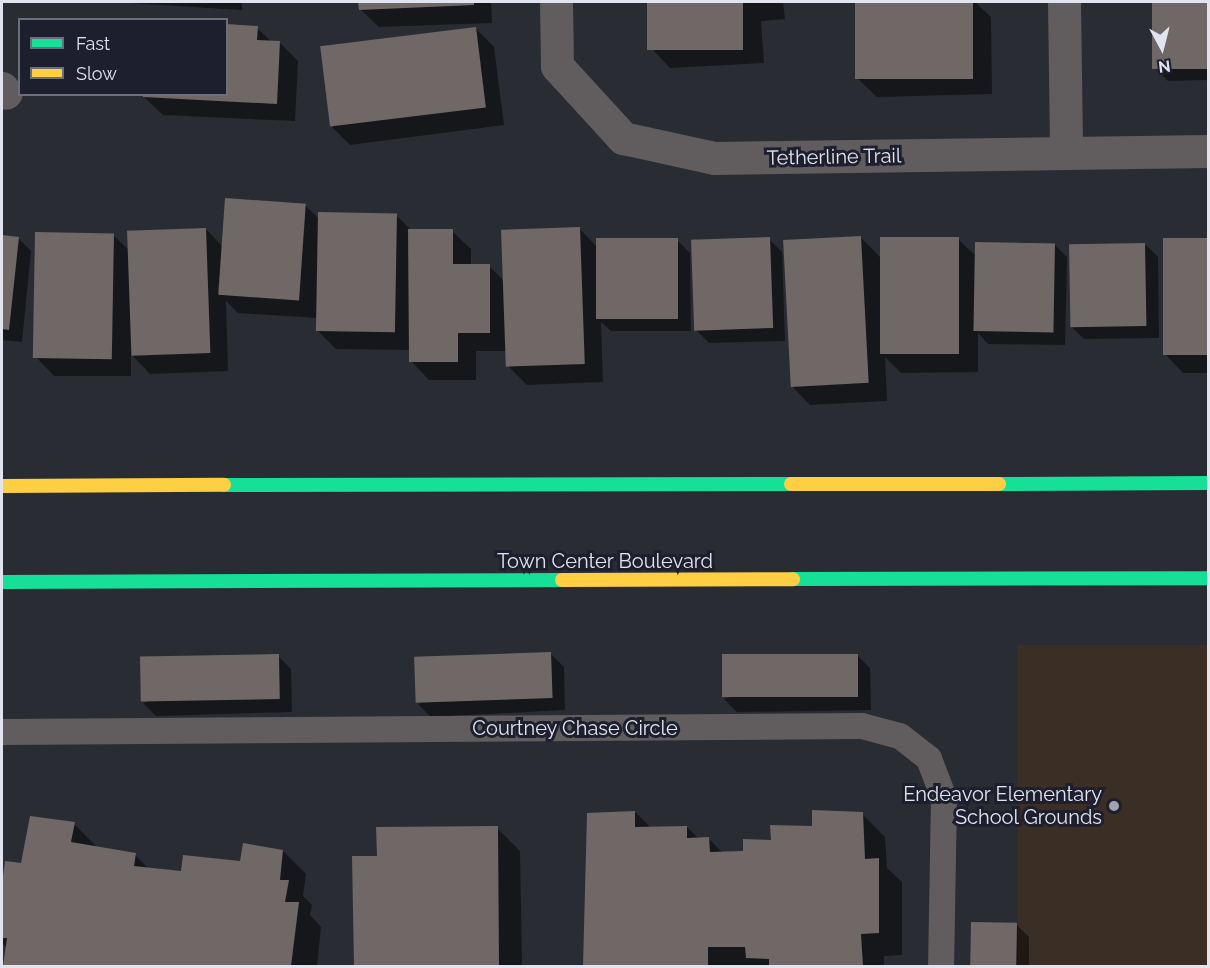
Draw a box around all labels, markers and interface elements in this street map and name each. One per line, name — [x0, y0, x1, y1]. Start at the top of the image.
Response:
legend — [18, 18, 228, 96]
north arrow — [1132, 18, 1192, 78]
text: Fast — [76, 33, 110, 54]
text: N — [1157, 56, 1171, 77]
text: Slow — [76, 63, 117, 84]
street label: Tetherline Trail — [766, 144, 902, 170]
street label: Town Center Boulevard — [497, 549, 713, 573]
street label: Courtney Chase Circle — [472, 716, 678, 740]
place label: Endeavor Elementary School Grounds — [903, 783, 1102, 830]
marker: Endeavor Elementary School Grounds — [1107, 799, 1121, 813]

